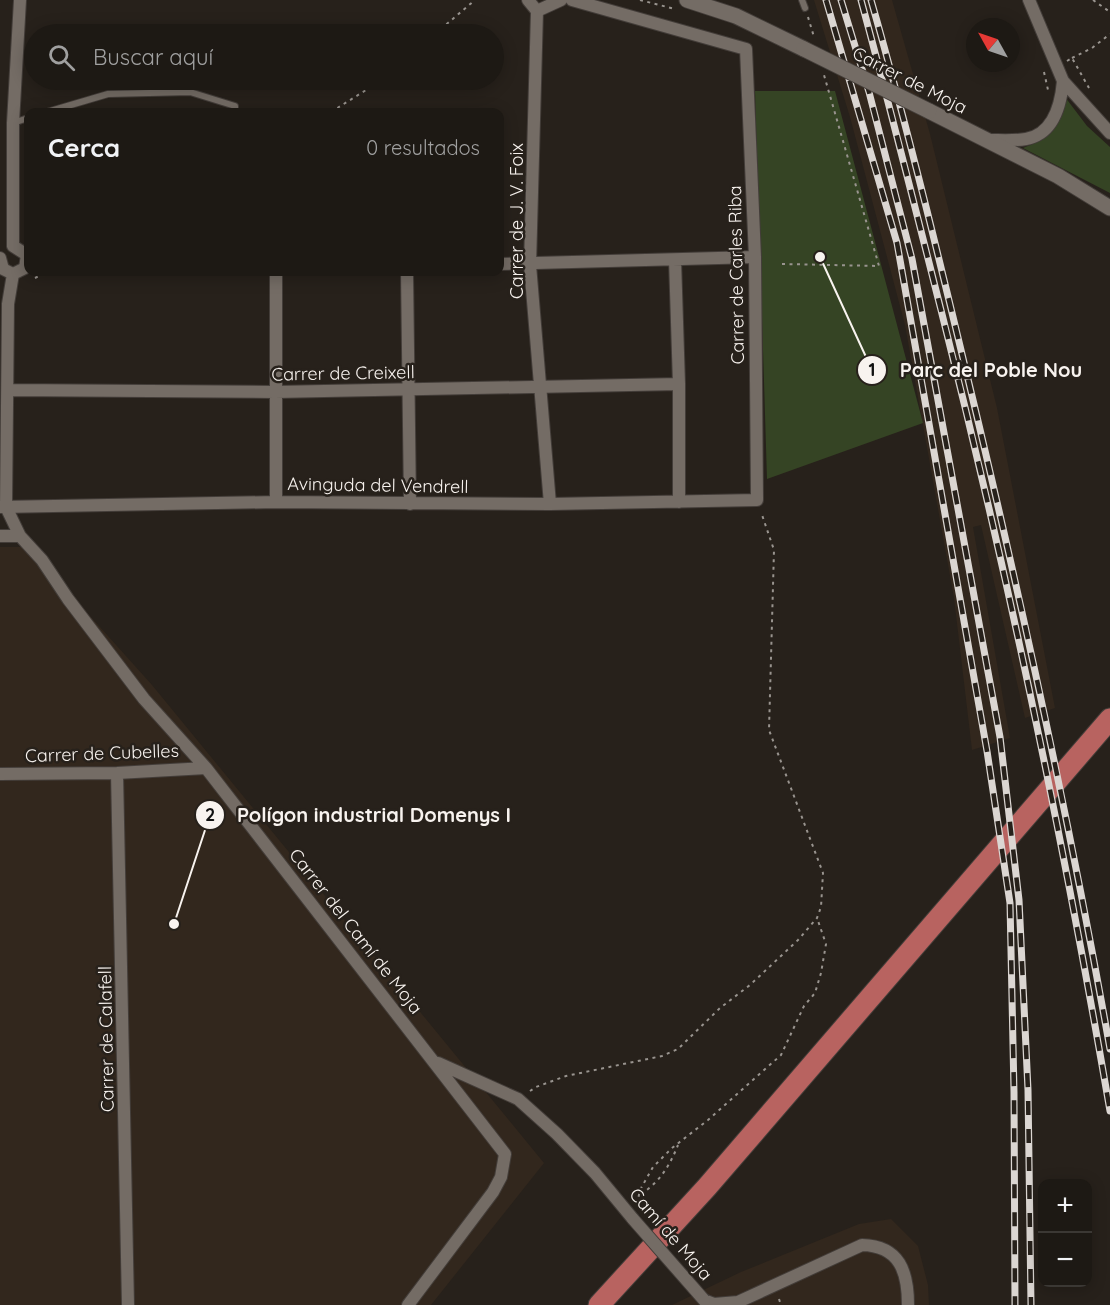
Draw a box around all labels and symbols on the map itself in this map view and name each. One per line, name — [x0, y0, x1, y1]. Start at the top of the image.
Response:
north arrow — [966, 18, 1020, 72]
street label: Carrer de Moja — [849, 41, 971, 119]
street label: Carrer de J. V. Foix — [505, 143, 528, 299]
street label: Carrer de Carles Riba — [723, 185, 749, 365]
callout: Parc del Poble Nou — [857, 351, 1094, 389]
text: Parc del Poble Nou — [900, 357, 1082, 382]
text: 1 — [868, 358, 876, 381]
street label: Carrer de Creixell — [271, 360, 415, 386]
street label: Avinguda del Vendrell — [287, 472, 469, 498]
street label: Carrer de Cubelles — [25, 739, 179, 767]
callout: Polígon industrial Domenys I — [195, 796, 523, 834]
text: Polígon industrial Domenys I — [237, 802, 511, 827]
text: 2 — [205, 803, 215, 826]
street label: Carrer del Camí de Moja — [284, 844, 428, 1018]
street label: Carrer de Calafell — [93, 966, 119, 1112]
street label: Camí de Moja — [624, 1183, 718, 1285]

